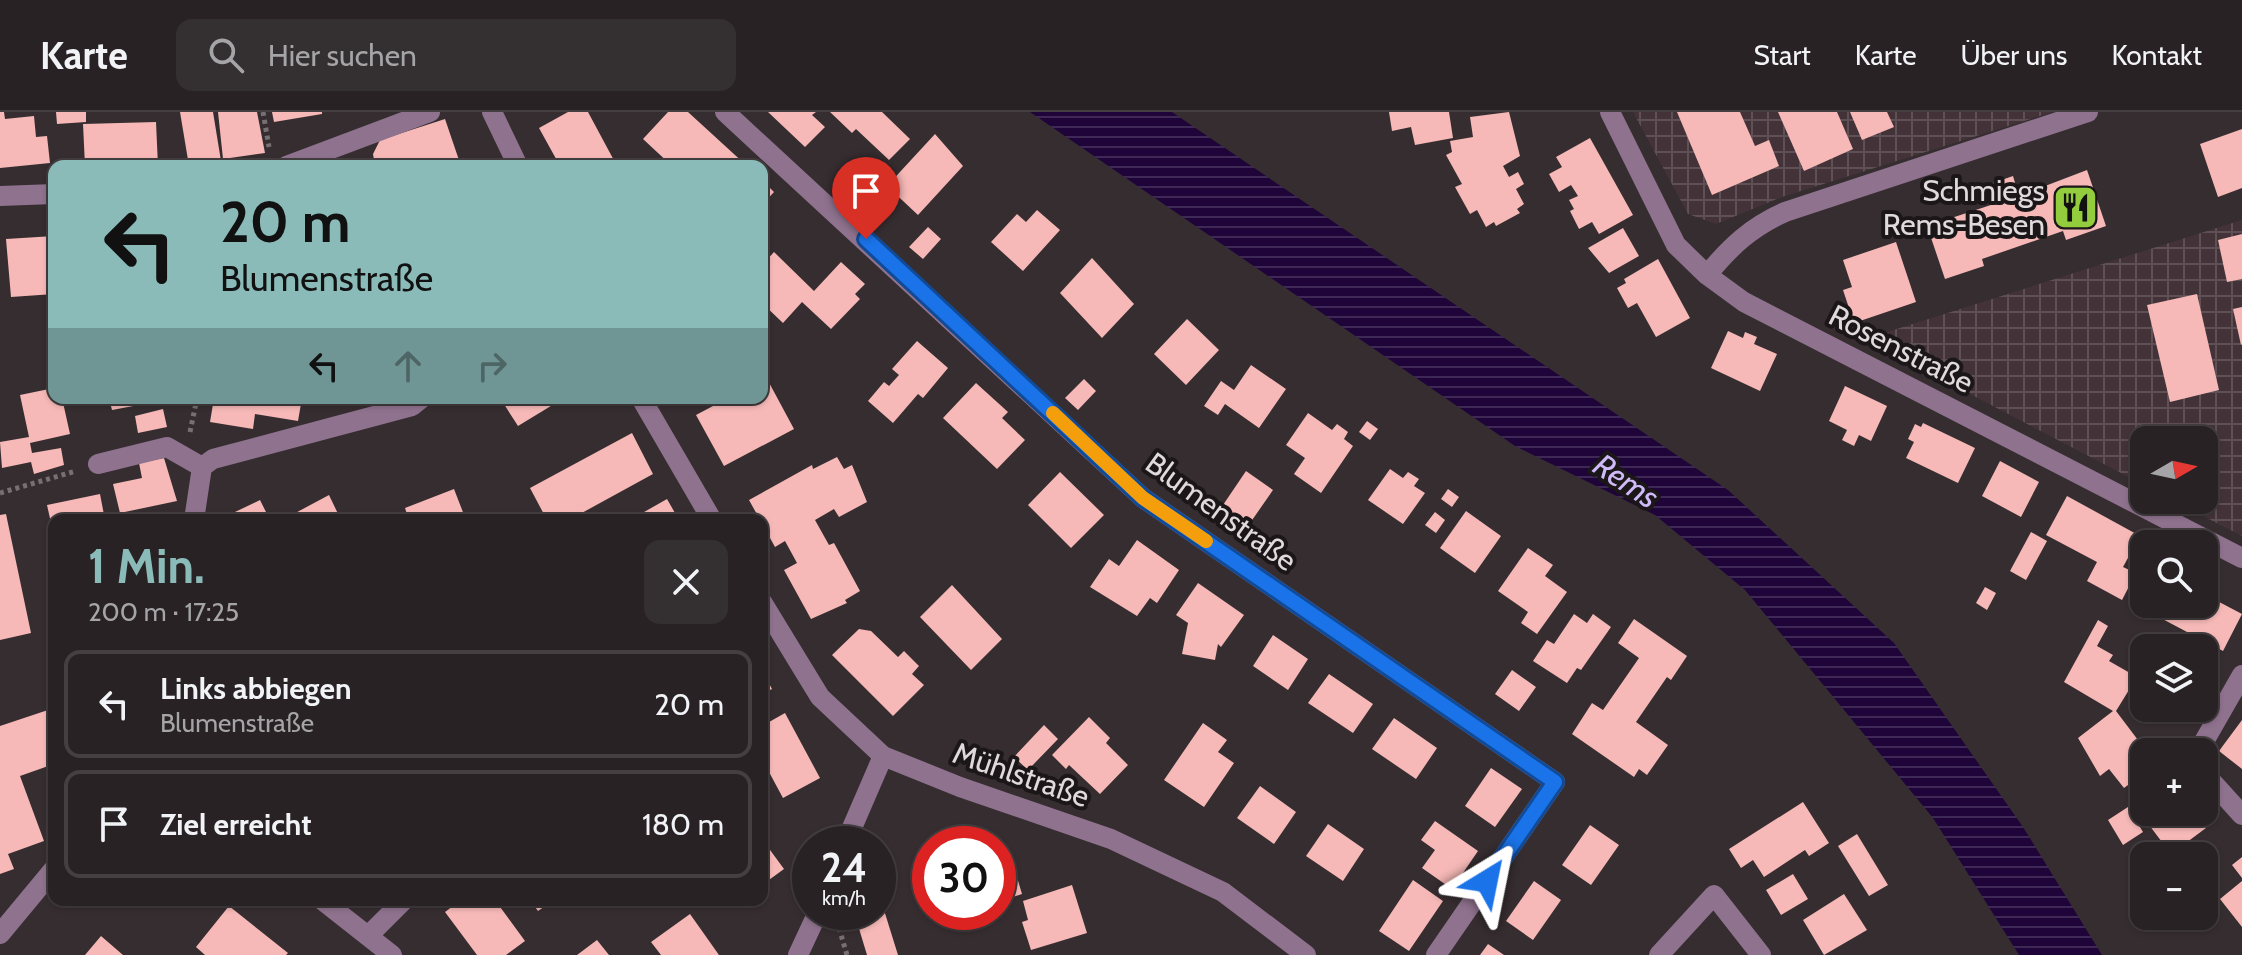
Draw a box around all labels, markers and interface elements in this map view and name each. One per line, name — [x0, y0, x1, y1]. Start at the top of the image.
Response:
search box — [176, 19, 736, 91]
text: Karte — [40, 32, 128, 79]
icon: search — [204, 33, 248, 77]
text: Hier suchen — [268, 37, 417, 74]
text: Start — [1754, 38, 1811, 72]
text: Karte — [1855, 38, 1917, 72]
text: Über uns — [1961, 38, 2067, 72]
text: Kontakt — [2111, 38, 2202, 72]
pin — [832, 157, 900, 239]
icon: arrive — [844, 169, 888, 213]
place label: Schmiegs Rems-Besen — [1883, 172, 2045, 243]
restaurant icon: Schmiegs Rems-Besen — [2052, 184, 2100, 232]
text: 20 m — [220, 188, 350, 256]
icon: left — [88, 192, 192, 296]
text: Blumenstraße — [220, 256, 433, 300]
street label: Rosenstraße — [1823, 296, 1980, 401]
icon: left — [302, 344, 346, 388]
icon: ahead — [386, 344, 430, 388]
icon: right — [470, 344, 514, 388]
north arrow — [2130, 426, 2218, 514]
map controls — [2130, 426, 2218, 930]
street label: Blumenstraße — [1139, 444, 1304, 579]
water label: Rems — [1586, 445, 1666, 516]
button: search — [2130, 530, 2218, 618]
text: 1 Min. — [88, 537, 205, 595]
button: close — [644, 540, 728, 624]
text: 200 m · 17:25 — [88, 596, 239, 628]
button: layers — [2130, 634, 2218, 722]
text: Links abbiegen — [160, 670, 352, 707]
icon: left — [92, 682, 136, 726]
text: 20 m — [654, 686, 724, 723]
text: Blumenstraße — [160, 707, 314, 739]
street label: Mühlstraße — [948, 734, 1094, 815]
button: + — [2130, 738, 2218, 826]
icon: arrive — [92, 802, 136, 846]
text: Ziel erreicht — [160, 806, 311, 843]
text: 180 m — [642, 806, 724, 843]
speed limit sign: 30 — [912, 826, 1016, 930]
position arrow — [1445, 839, 1529, 923]
button: − — [2130, 842, 2218, 930]
text: 24 — [821, 843, 867, 892]
text: km/h — [822, 886, 866, 910]

